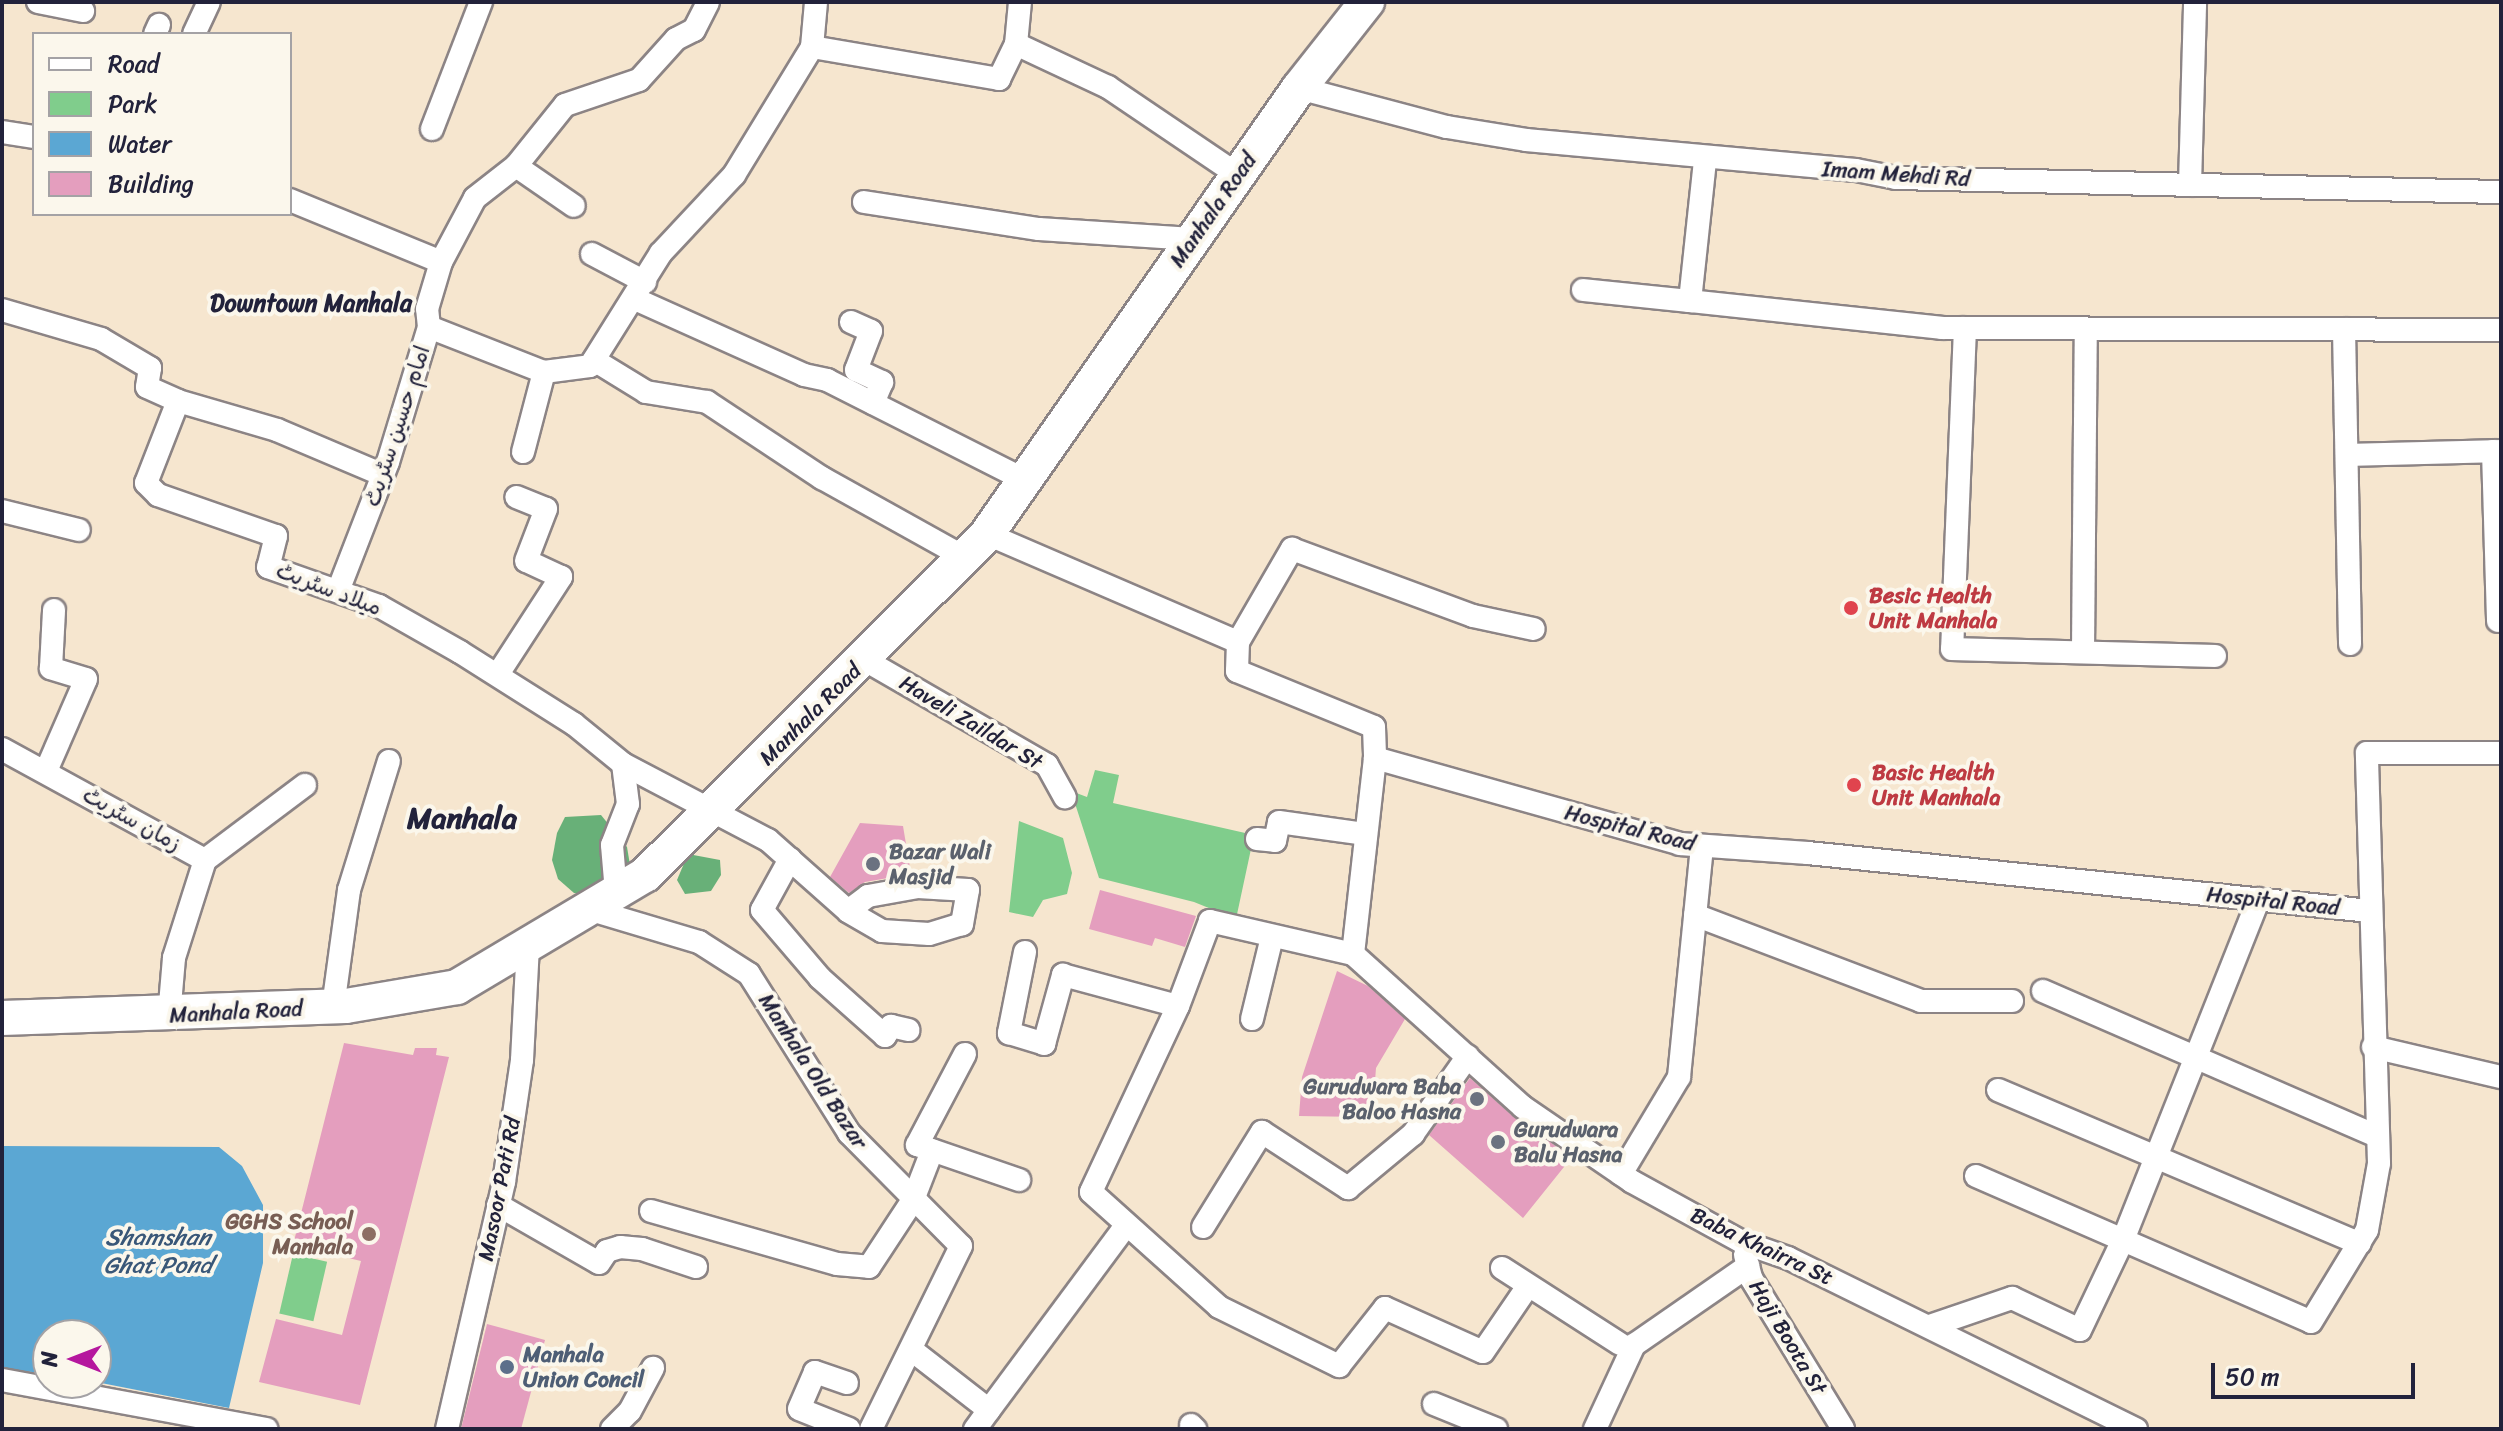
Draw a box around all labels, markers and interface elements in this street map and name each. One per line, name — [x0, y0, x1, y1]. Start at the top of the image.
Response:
legend — [32, 32, 292, 216]
text: Road — [108, 43, 159, 85]
text: Park — [108, 83, 157, 125]
text: Water — [108, 123, 171, 165]
street label: Manhala Road — [1164, 148, 1262, 272]
street label: Imam Mehdi Rd — [1821, 156, 1971, 192]
text: Building — [108, 163, 194, 205]
district label: Downtown Manhala — [210, 290, 412, 318]
street label: امام حسین سٹریٹ — [359, 342, 435, 510]
street label: میلاد سٹریٹ — [272, 557, 386, 621]
place label: Besic Health Unit Manhala — [1869, 582, 1998, 634]
marker: Besic Health Unit Manhala — [1840, 597, 1862, 619]
street label: Manhala Road — [753, 657, 867, 771]
street label: Haveli Zaildar St — [895, 669, 1047, 775]
place label: Basic Health Unit Manhala — [1872, 759, 2001, 810]
marker: Basic Health Unit Manhala — [1843, 774, 1865, 796]
street label: زمان سٹریٹ — [78, 781, 186, 857]
street label: Hospital Road — [1562, 799, 1698, 857]
district label: Manhala — [407, 800, 517, 836]
place label: Bazar Wali Masjid — [889, 838, 991, 890]
marker: Bazar Wali Masjid — [864, 855, 882, 873]
street label: Hospital Road — [2205, 881, 2341, 921]
street label: Manhala Old Bazar — [753, 988, 873, 1154]
street label: Manhala Road — [169, 995, 303, 1029]
place label: Gurudwara Baba Baloo Hasna — [1303, 1073, 1461, 1124]
marker: Gurudwara Baba Baloo Hasna — [1468, 1090, 1486, 1108]
street label: Masoor Pati Rd — [472, 1114, 526, 1264]
place label: Gurudwara Balu Hasna — [1514, 1116, 1622, 1168]
marker: Gurudwara Balu Hasna — [1489, 1133, 1507, 1151]
street label: Baba Khairra St — [1687, 1201, 1837, 1291]
place label: GGHS School Manhala — [226, 1208, 353, 1260]
water label: Shamshan Ghat Pond — [104, 1224, 212, 1280]
marker: GGHS School Manhala — [360, 1225, 378, 1243]
street label: Haji Boota St — [1743, 1274, 1833, 1400]
north arrow — [32, 1319, 112, 1399]
place label: Manhala Union Concil — [523, 1341, 644, 1392]
scale bar — [2215, 1347, 2419, 1397]
text: N — [30, 1351, 69, 1367]
text: 50 m — [2225, 1356, 2280, 1398]
marker: Manhala Union Concil — [498, 1358, 516, 1376]

